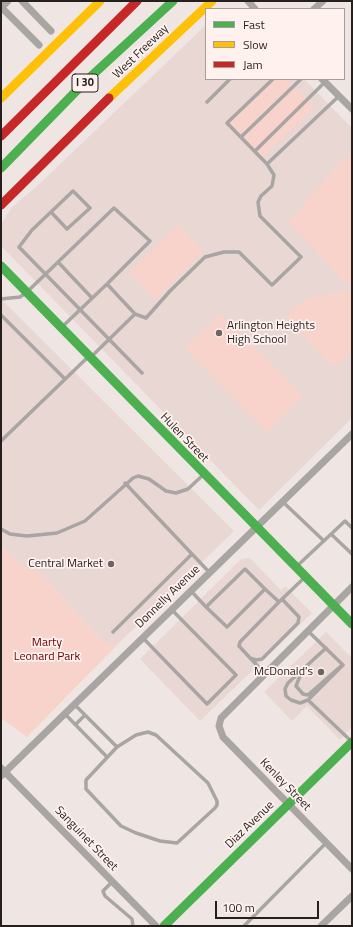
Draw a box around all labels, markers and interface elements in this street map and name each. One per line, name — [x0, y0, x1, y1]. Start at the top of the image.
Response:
legend — [205, 8, 345, 80]
text: Fast — [243, 15, 265, 34]
street label: West Freeway — [110, 22, 172, 82]
text: Slow — [243, 35, 268, 54]
text: Jam — [243, 55, 263, 74]
road number: I 30 — [72, 74, 98, 92]
place label: Arlington Heights High School — [227, 319, 315, 347]
marker: Arlington Heights High School — [214, 328, 224, 338]
street label: Hulen Street — [157, 410, 211, 466]
place label: Central Market — [28, 557, 103, 571]
marker: Central Market — [106, 559, 116, 569]
street label: Donnelly Avenue — [133, 562, 203, 632]
park label: Marty Leonard Park — [14, 636, 80, 664]
place label: McDonald's — [254, 665, 313, 679]
marker: McDonald's — [316, 667, 326, 677]
street label: Kenley Street — [256, 756, 314, 814]
street label: Diaz Avenue — [223, 798, 277, 852]
street label: Sanguinet Street — [52, 804, 120, 874]
scale bar — [217, 893, 321, 919]
text: 100 m — [222, 898, 255, 917]

